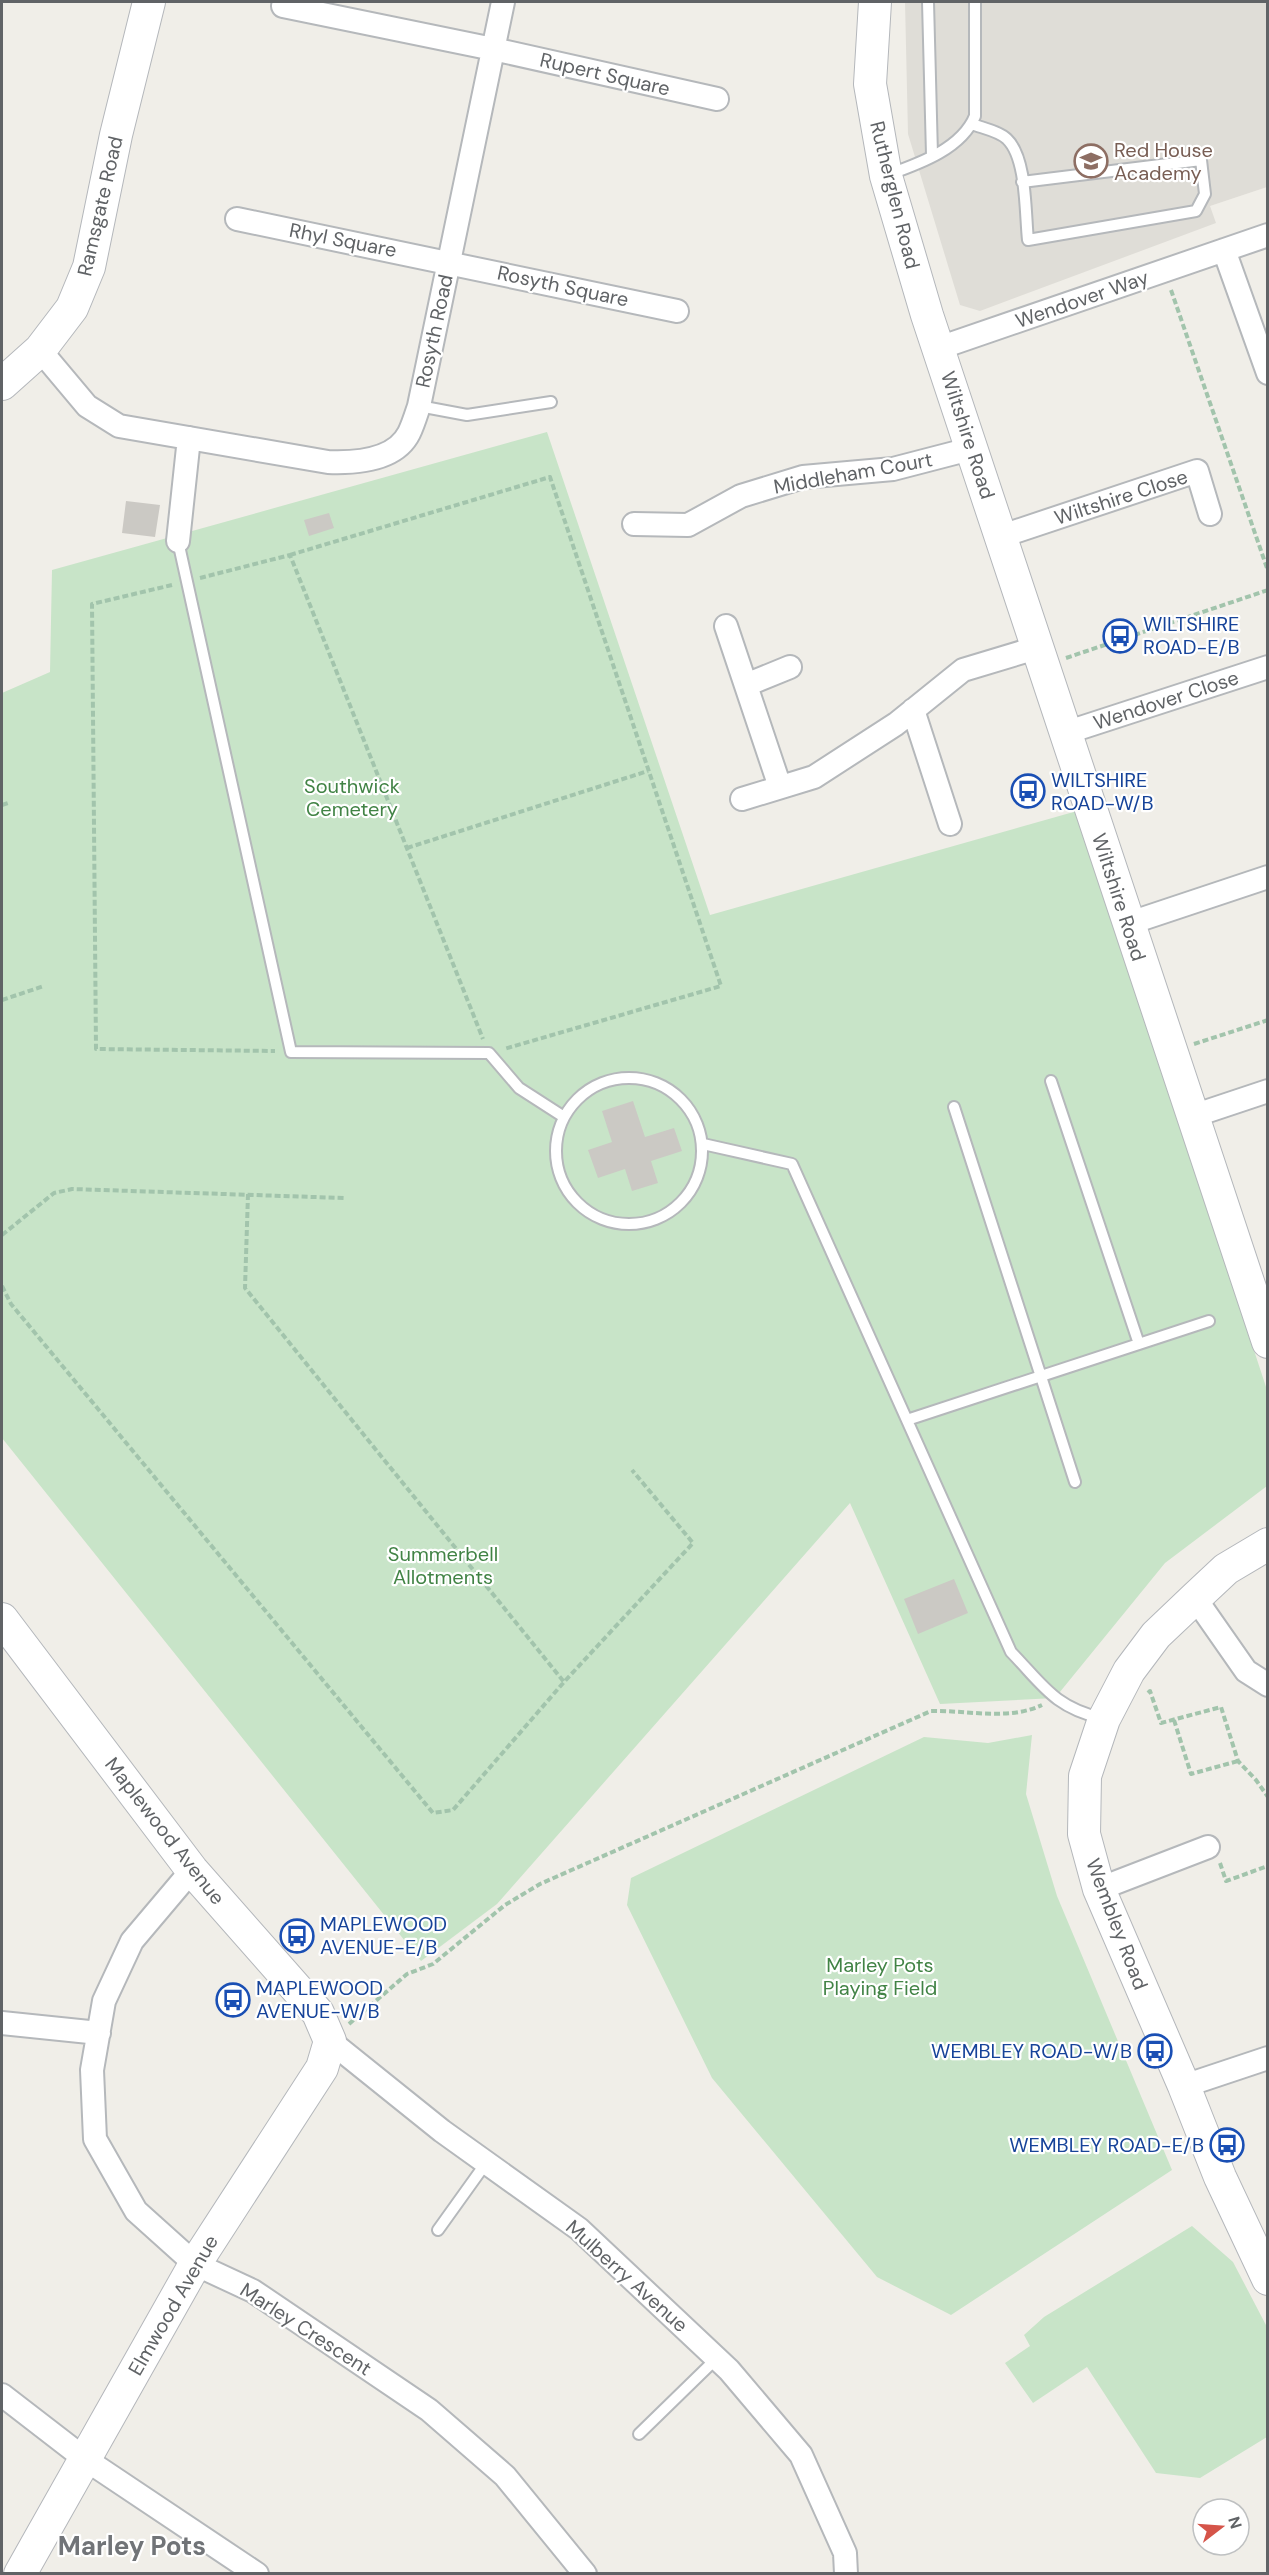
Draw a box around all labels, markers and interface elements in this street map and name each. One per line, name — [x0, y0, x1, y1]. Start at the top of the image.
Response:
street label: Rupert Square — [537, 46, 673, 102]
street label: Rutherglen Road — [864, 118, 926, 272]
street label: Ramsgate Road — [71, 133, 129, 279]
place label: Red House Academy — [1114, 137, 1213, 186]
school or university icon: Red House Academy — [1073, 143, 1109, 179]
street label: Rhyl Square — [287, 217, 399, 263]
street label: Rosyth Square — [495, 259, 631, 313]
street label: Wendover Way — [1012, 264, 1152, 334]
street label: Rosyth Road — [409, 272, 459, 390]
street label: Wiltshire Road — [935, 368, 1001, 502]
street label: Middleham Court — [771, 446, 935, 500]
street label: Wiltshire Close — [1051, 463, 1191, 531]
place label: WILTSHIRE ROAD-E/B — [1143, 611, 1240, 660]
bus stop icon: WILTSHIRE ROAD-E/B — [1102, 618, 1138, 654]
street label: Wendover Close — [1090, 664, 1242, 736]
place label: WILTSHIRE ROAD-W/B — [1051, 767, 1154, 816]
park label: Southwick Cemetery — [304, 773, 400, 822]
bus stop icon: WILTSHIRE ROAD-W/B — [1010, 773, 1046, 809]
street label: Wiltshire Road — [1086, 830, 1152, 964]
park label: Summerbell Allotments — [388, 1541, 498, 1590]
street label: Maplewood Avenue — [99, 1752, 231, 1910]
street label: Wembley Road — [1080, 1855, 1154, 1993]
place label: MAPLEWOOD AVENUE-E/B — [320, 1911, 447, 1960]
bus stop icon: MAPLEWOOD AVENUE-E/B — [279, 1918, 315, 1954]
park label: Marley Pots Playing Field — [823, 1952, 937, 2001]
place label: MAPLEWOOD AVENUE-W/B — [256, 1975, 383, 2024]
bus stop icon: MAPLEWOOD AVENUE-W/B — [215, 1982, 251, 2018]
bus stop icon: WEMBLEY ROAD-W/B — [1137, 2033, 1173, 2069]
place label: WEMBLEY ROAD-W/B — [931, 2038, 1132, 2064]
bus stop icon: WEMBLEY ROAD-E/B — [1209, 2127, 1245, 2163]
place label: WEMBLEY ROAD-E/B — [1009, 2132, 1204, 2158]
street label: Mulberry Avenue — [560, 2214, 694, 2338]
street label: Elmwood Avenue — [122, 2230, 224, 2380]
street label: Marley Crescent — [235, 2277, 377, 2381]
north arrow — [1191, 2497, 1251, 2557]
text: N — [1223, 2514, 1247, 2531]
district label: Marley Pots — [58, 2529, 206, 2563]

